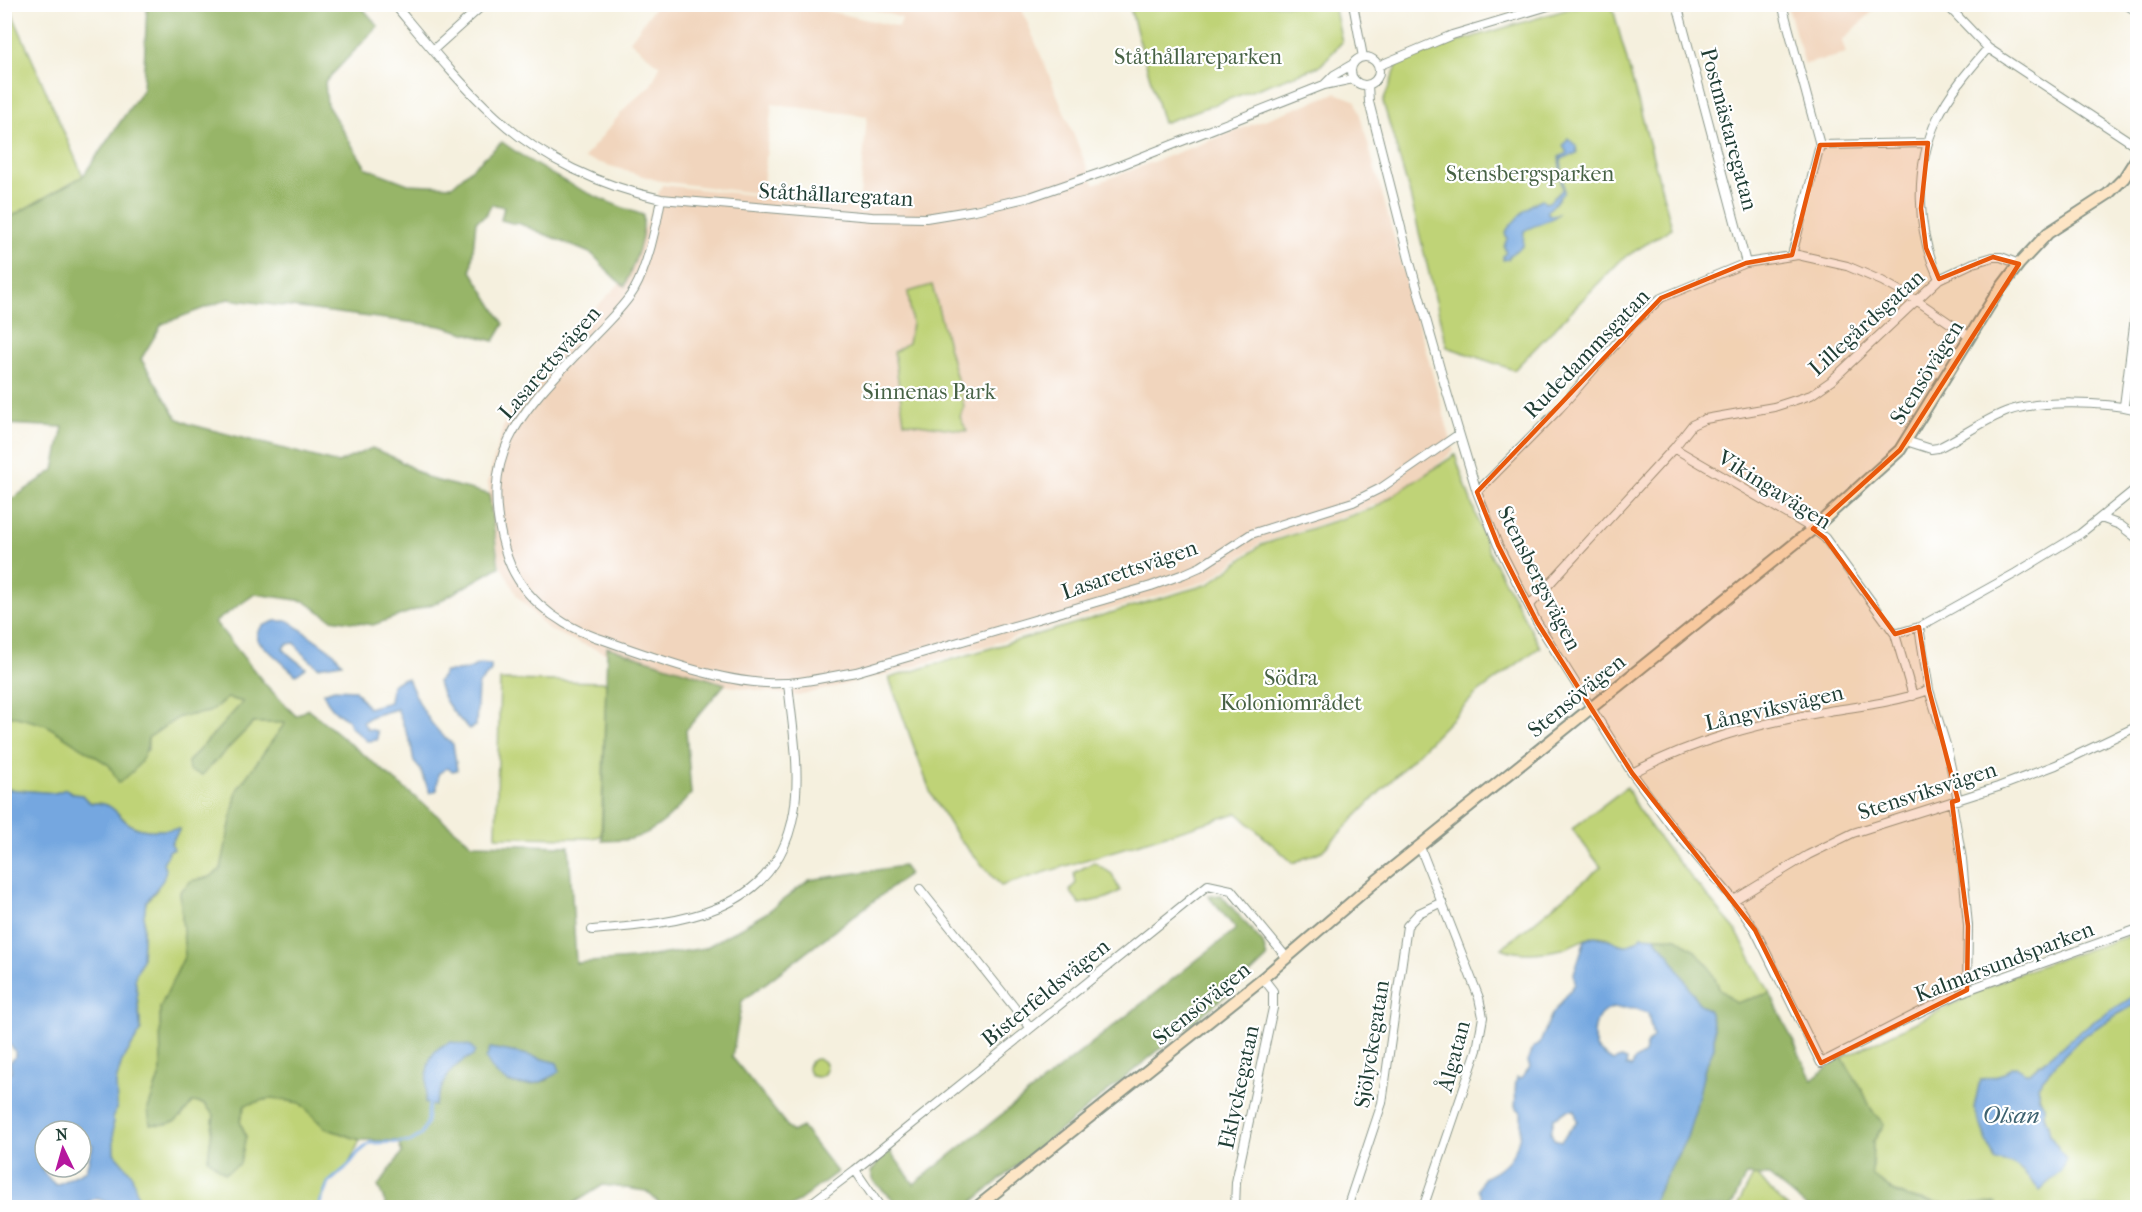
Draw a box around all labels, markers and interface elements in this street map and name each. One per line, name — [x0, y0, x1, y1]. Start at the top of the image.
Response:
park label: Ståthållareparken — [1114, 44, 1282, 70]
street label: Postmästaregatan — [1695, 45, 1763, 214]
park label: Stensbergsparken — [1446, 161, 1614, 187]
street label: Ståthållaregatan — [758, 178, 914, 212]
street label: Lillegårdsgatan — [1804, 264, 1930, 381]
street label: Rudedammsgatan — [1518, 283, 1655, 424]
street label: Lasarettsvägen — [493, 300, 606, 425]
street label: Stensövägen — [1885, 315, 1969, 430]
park label: Sinnenas Park — [862, 379, 996, 405]
street label: Vikingavägen — [1712, 444, 1836, 535]
street label: Stensbergsvägen — [1491, 502, 1587, 655]
street label: Lasarettsvägen — [1058, 534, 1201, 605]
street label: Stensövägen — [1523, 648, 1631, 743]
park label: Södra Koloniområdet — [1220, 665, 1362, 716]
street label: Långviksvägen — [1702, 679, 1846, 737]
street label: Stensviksvägen — [1855, 756, 2000, 826]
street label: Kalmarsundsparken — [1911, 916, 2098, 1008]
street label: Bisterfeldsvägen — [976, 933, 1115, 1052]
street label: Stensövägen — [1148, 956, 1256, 1051]
street label: Sjölyckegatan — [1349, 978, 1395, 1110]
street label: Ålgatan — [1431, 1017, 1476, 1096]
street label: Eklyckegatan — [1213, 1023, 1265, 1152]
water label: Olsan — [1982, 1101, 2040, 1129]
north arrow — [33, 1119, 93, 1179]
text: N — [55, 1124, 69, 1145]

